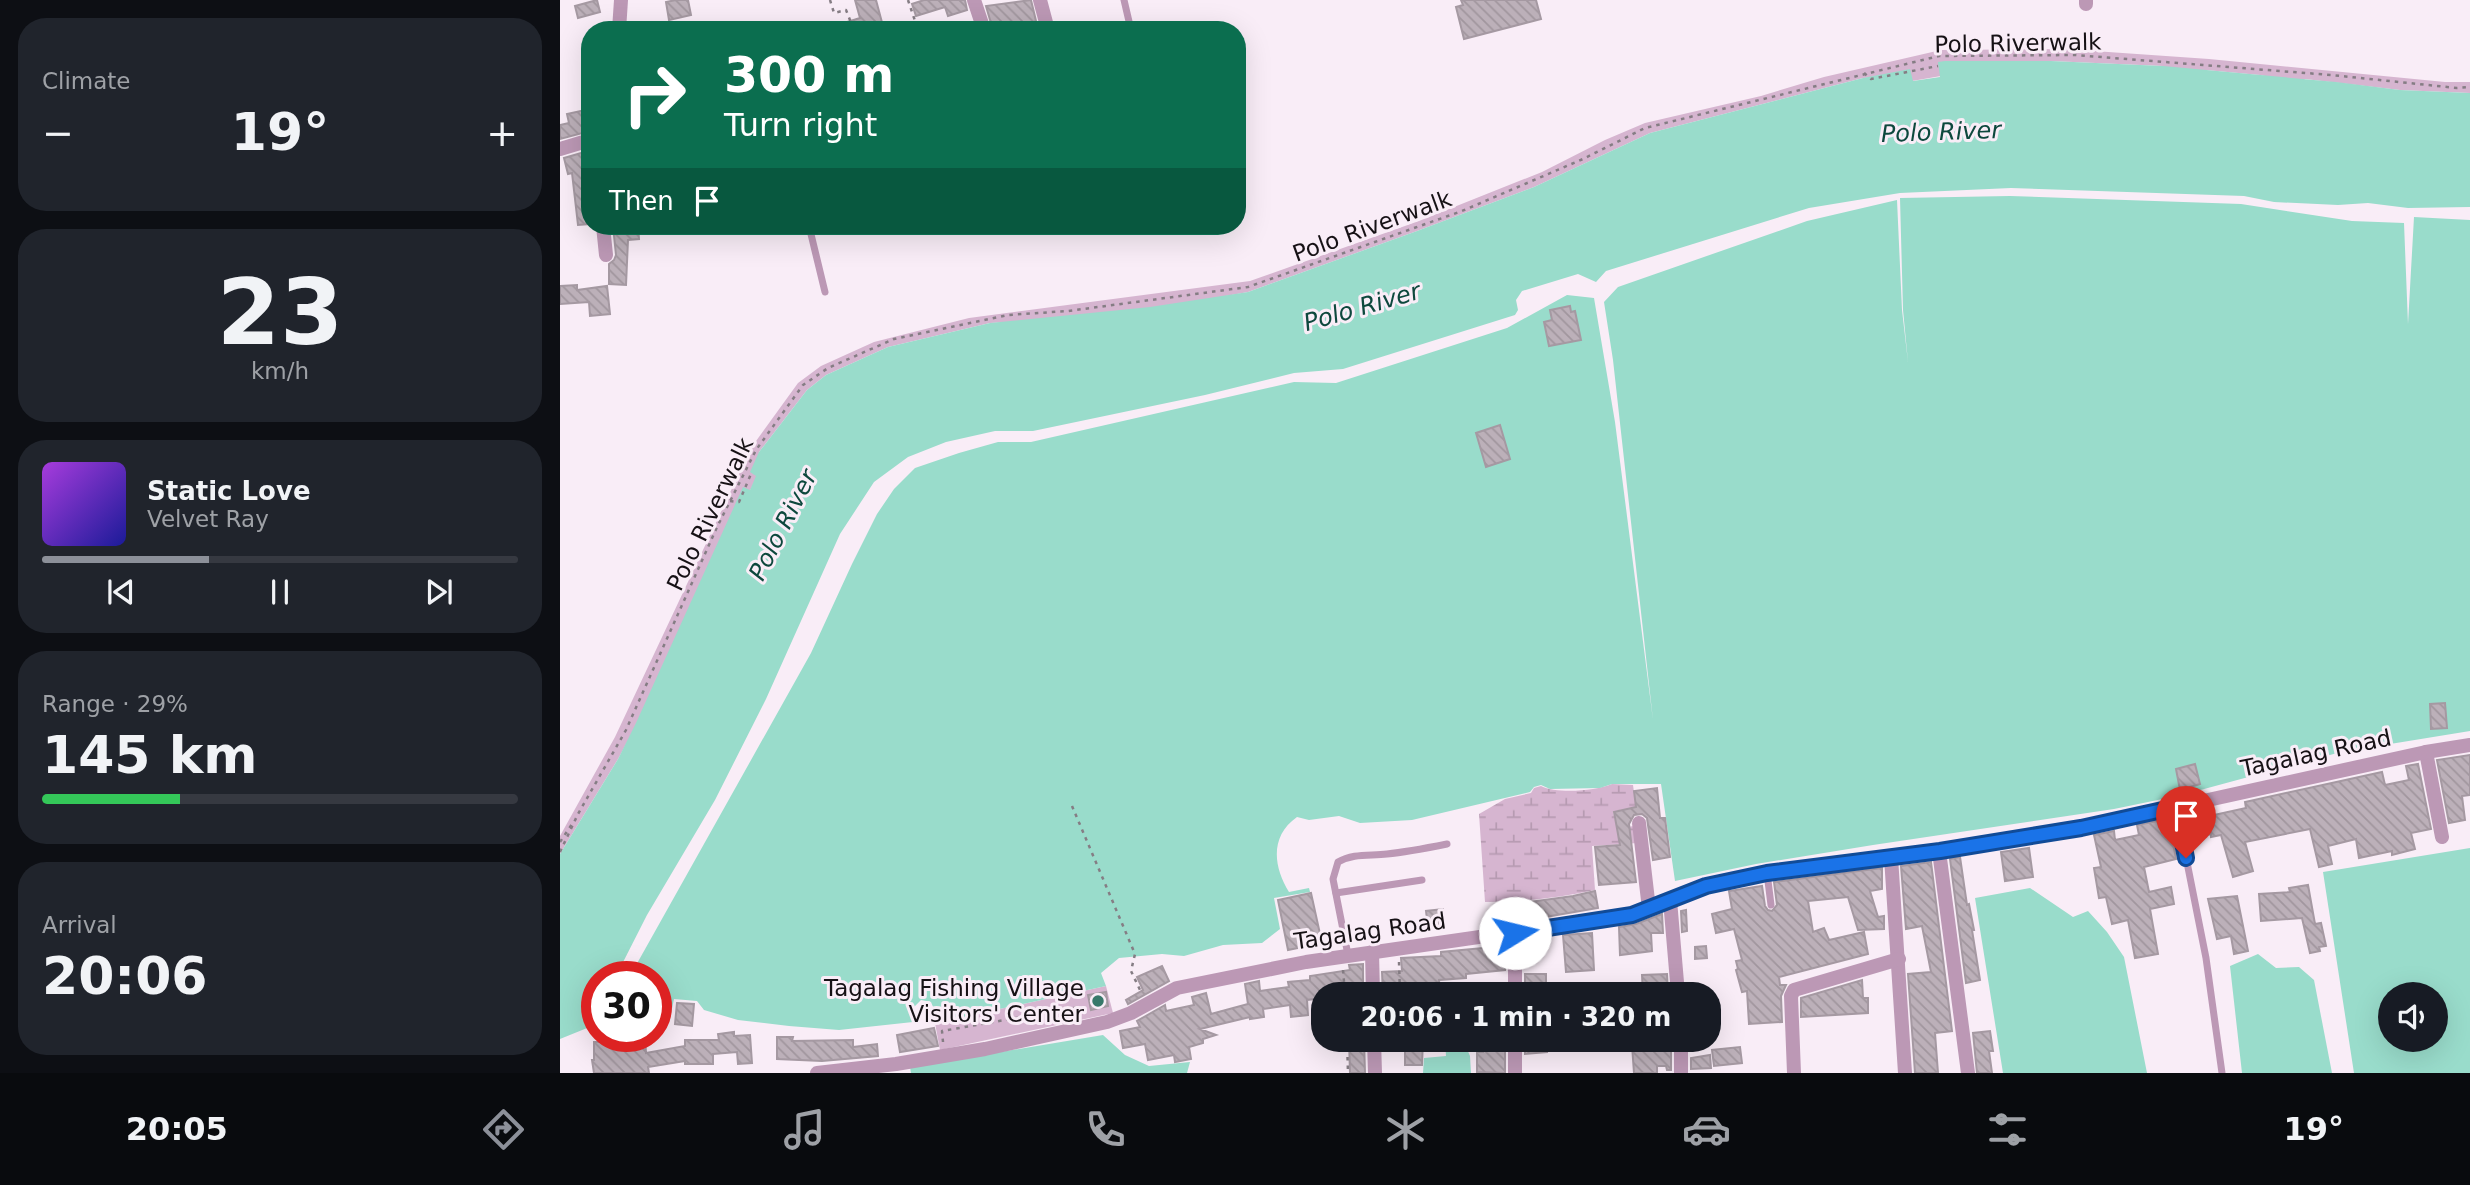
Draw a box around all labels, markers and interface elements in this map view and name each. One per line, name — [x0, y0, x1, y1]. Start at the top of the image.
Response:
street label: Polo Riverwalk — [1934, 29, 2102, 57]
text: 300 m — [724, 47, 894, 104]
icon: right — [609, 49, 700, 140]
text: Climate — [42, 68, 131, 94]
text: 19° — [231, 102, 329, 162]
text: Turn right — [724, 106, 877, 144]
text: − — [42, 111, 74, 155]
text: + — [486, 111, 518, 155]
water label: Polo River — [1880, 116, 2004, 148]
icon: arrive — [688, 182, 726, 220]
street label: Polo Riverwalk — [1289, 185, 1456, 267]
text: Then — [609, 186, 674, 216]
text: 23 — [217, 260, 343, 365]
water label: Polo River — [1300, 276, 1426, 337]
text: km/h — [251, 358, 309, 384]
street label: Polo Riverwalk — [662, 433, 759, 595]
water label: Polo River — [743, 463, 824, 585]
text: Static Love — [147, 476, 311, 506]
text: Velvet Ray — [147, 506, 269, 532]
icon: previous — [102, 573, 140, 611]
icon: pause — [261, 573, 299, 611]
icon: next — [420, 573, 458, 611]
text: Range · 29% — [42, 691, 188, 717]
street label: Tagalag Road — [2237, 724, 2394, 782]
text: 145 km — [42, 725, 257, 785]
pin — [2156, 786, 2216, 858]
icon: arrive — [2167, 797, 2205, 835]
position arrow — [1478, 896, 1552, 970]
street label: Tagalag Road — [1291, 907, 1448, 955]
text: Arrival — [42, 912, 117, 938]
text: 20:06 — [42, 946, 208, 1006]
speed limit sign: 30 — [581, 961, 672, 1052]
place label: Tagalag Fishing Village Visitors' Center — [823, 975, 1085, 1027]
map controls — [2378, 982, 2448, 1052]
button: sound — [2378, 982, 2448, 1052]
marker: Tagalag Fishing Village Visitors' Center — [1090, 993, 1106, 1009]
text: 20:06 · 1 min · 320 m — [1361, 1002, 1671, 1032]
icon: directions — [479, 1105, 528, 1154]
icon: music — [780, 1105, 829, 1154]
icon: phone — [1081, 1105, 1130, 1154]
icon: climate — [1381, 1105, 1430, 1154]
icon: car — [1682, 1105, 1731, 1154]
icon: filters — [1983, 1105, 2032, 1154]
text: 20:05 — [126, 1110, 228, 1148]
text: 19° — [2284, 1110, 2344, 1148]

